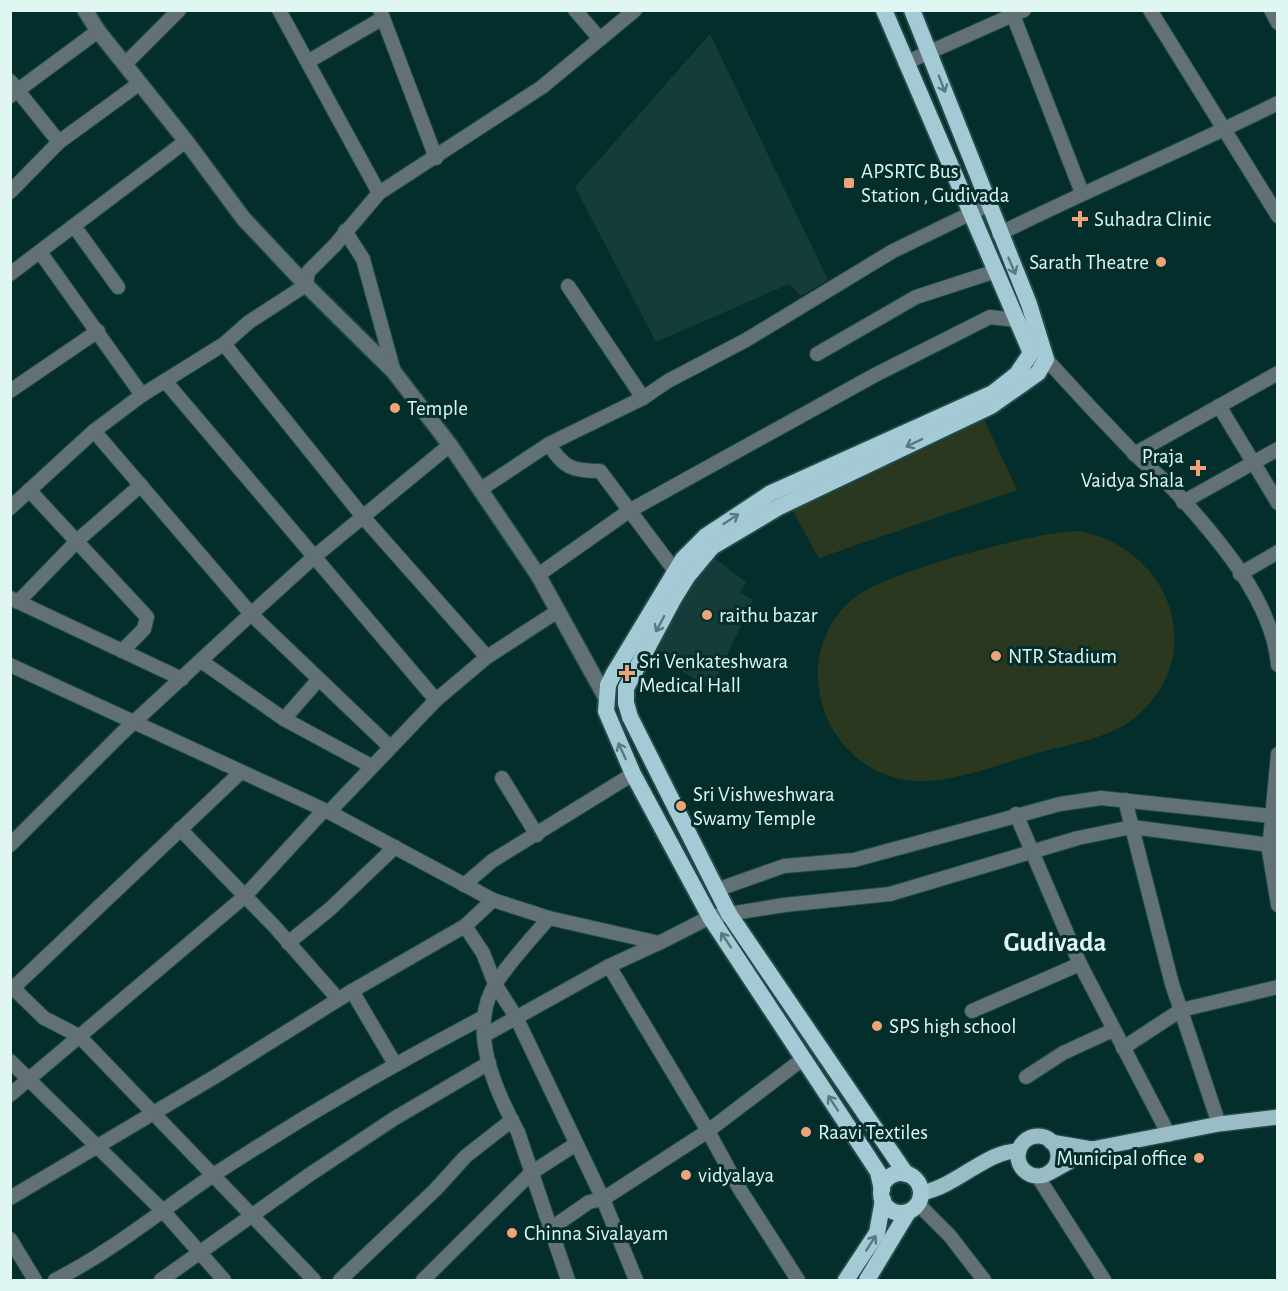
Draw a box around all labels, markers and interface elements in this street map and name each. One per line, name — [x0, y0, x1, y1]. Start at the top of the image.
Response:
one-way arrow — [937, 74, 948, 93]
place label: APSRTC Bus Station , Gudivada — [861, 161, 1010, 206]
marker: APSRTC Bus Station , Gudivada — [842, 176, 856, 190]
place label: Suhadra Clinic — [1094, 209, 1211, 230]
marker: Suhadra Clinic — [1071, 210, 1089, 228]
place label: Sarath Theatre — [1029, 252, 1149, 273]
marker: Sarath Theatre — [1154, 255, 1168, 269]
one-way arrow — [1007, 256, 1019, 274]
place label: Temple — [407, 398, 468, 419]
marker: Temple — [388, 401, 402, 415]
one-way arrow — [905, 437, 923, 449]
place label: Praja Vaidya Shala — [1081, 446, 1184, 491]
marker: Praja Vaidya Shala — [1189, 459, 1207, 477]
one-way arrow — [722, 513, 739, 525]
place label: raithu bazar — [719, 605, 818, 626]
marker: raithu bazar — [700, 608, 714, 622]
one-way arrow — [654, 615, 665, 633]
place label: NTR Stadium — [1008, 646, 1117, 667]
marker: NTR Stadium — [989, 649, 1003, 663]
place label: Sri Venkateshwara Medical Hall — [639, 651, 789, 696]
marker: Sri Venkateshwara Medical Hall — [620, 666, 634, 680]
one-way arrow — [616, 742, 628, 760]
place label: Sri Vishweshwara Swamy Temple — [693, 784, 835, 829]
marker: Sri Vishweshwara Swamy Temple — [674, 799, 688, 813]
district label: Gudivada — [1004, 929, 1106, 956]
one-way arrow — [720, 933, 732, 949]
place label: SPS high school — [889, 1016, 1016, 1037]
marker: SPS high school — [870, 1019, 884, 1033]
one-way arrow — [827, 1095, 839, 1112]
place label: Raavi Textiles — [818, 1122, 928, 1143]
marker: Raavi Textiles — [799, 1125, 813, 1139]
place label: Municipal office — [1057, 1148, 1187, 1169]
marker: Municipal office — [1192, 1151, 1206, 1165]
place label: vidyalaya — [698, 1165, 774, 1186]
marker: vidyalaya — [679, 1168, 693, 1182]
place label: Chinna Sivalayam — [524, 1223, 668, 1244]
marker: Chinna Sivalayam — [505, 1226, 519, 1240]
one-way arrow — [864, 1234, 877, 1251]

